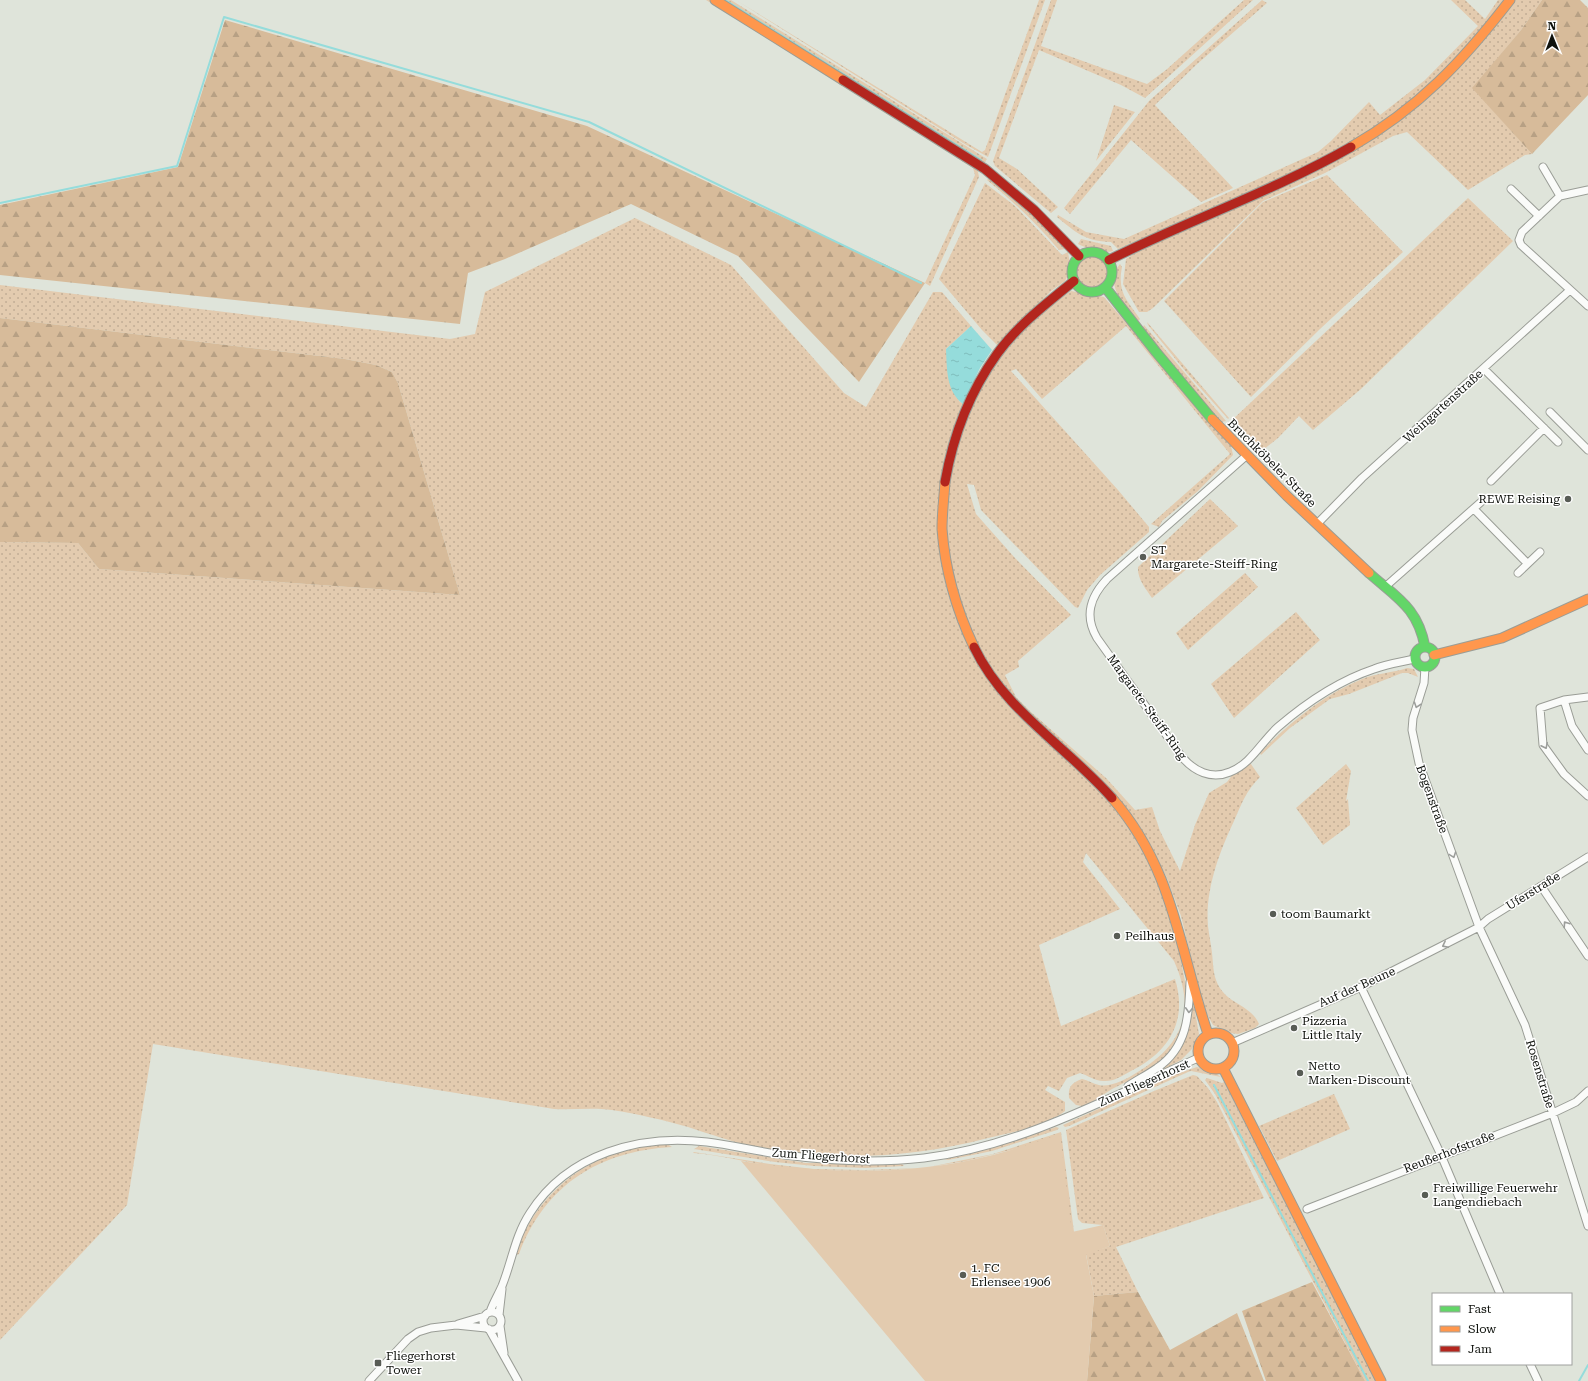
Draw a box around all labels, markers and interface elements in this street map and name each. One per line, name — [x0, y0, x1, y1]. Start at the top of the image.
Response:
north arrow — [1532, 16, 1572, 56]
text: N — [1547, 20, 1557, 33]
street label: Weingartenstraße — [1400, 366, 1486, 445]
street label: Bruchköbeler Straße — [1225, 416, 1319, 510]
place label: REWE Reising — [1478, 492, 1560, 506]
marker: REWE Reising — [1563, 494, 1573, 504]
place label: ST Margarete-Steiff-Ring — [1151, 543, 1277, 571]
marker: ST Margarete-Steiff-Ring — [1138, 552, 1148, 562]
street label: Margarete-Steiff-Ring — [1104, 652, 1190, 762]
one-way arrow — [1413, 701, 1422, 708]
one-way arrow — [1540, 742, 1548, 749]
street label: Bogenstraße — [1413, 763, 1451, 836]
one-way arrow — [1448, 852, 1456, 859]
street label: Uferstraße — [1503, 869, 1563, 913]
place label: toom Baumarkt — [1281, 907, 1371, 921]
marker: toom Baumarkt — [1268, 909, 1278, 919]
one-way arrow — [1564, 921, 1571, 928]
place label: Peilhaus — [1125, 929, 1174, 943]
marker: Peilhaus — [1112, 931, 1122, 941]
one-way arrow — [1441, 940, 1449, 948]
street label: Auf der Beune — [1317, 964, 1398, 1010]
one-way arrow — [1184, 1007, 1193, 1013]
place label: Pizzeria Little Italy — [1302, 1014, 1363, 1042]
marker: Pizzeria Little Italy — [1289, 1023, 1299, 1033]
street label: Rosenstraße — [1523, 1038, 1557, 1110]
street label: Zum Fliegerhorst — [1096, 1056, 1192, 1109]
place label: Netto Marken-Discount — [1308, 1059, 1411, 1087]
marker: Netto Marken-Discount — [1295, 1068, 1305, 1078]
street label: Reußerhofstraße — [1401, 1128, 1497, 1176]
street label: Zum Fliegerhorst — [771, 1146, 871, 1166]
place label: Freiwillige Feuerwehr Langendiebach — [1433, 1181, 1558, 1209]
marker: Freiwillige Feuerwehr Langendiebach — [1420, 1190, 1430, 1200]
place label: 1. FC Erlensee 1906 — [971, 1261, 1051, 1289]
marker: 1. FC Erlensee 1906 — [958, 1270, 968, 1280]
legend — [1432, 1293, 1572, 1365]
text: Fast — [1468, 1302, 1492, 1316]
text: Slow — [1468, 1322, 1496, 1336]
text: Jam — [1468, 1342, 1492, 1356]
place label: Fliegerhorst Tower — [386, 1349, 456, 1377]
marker: Fliegerhorst Tower — [373, 1358, 383, 1368]

